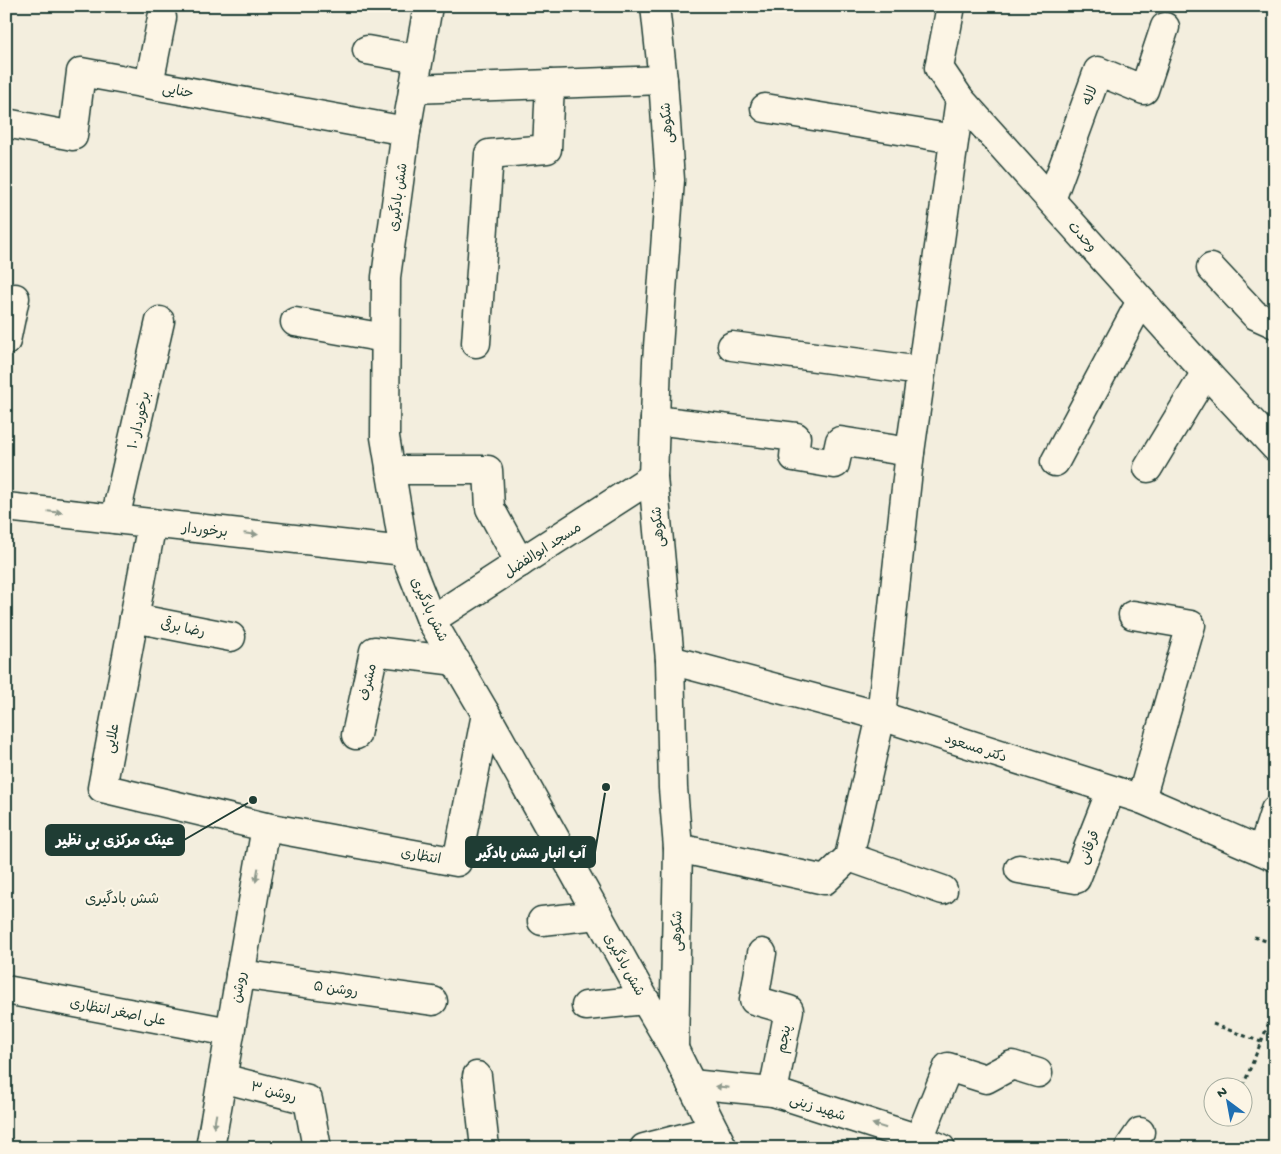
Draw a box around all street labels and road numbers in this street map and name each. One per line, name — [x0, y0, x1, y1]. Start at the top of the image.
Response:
street label: حنایی — [161, 81, 195, 104]
street label: لاله — [1080, 84, 1103, 108]
street label: شکوهی — [659, 102, 678, 144]
street label: شش بادگیری — [384, 162, 413, 233]
street label: وحدت — [1063, 219, 1099, 257]
street label: برخوردار ۱۰ — [126, 390, 155, 451]
street label: شکوهی — [649, 506, 670, 548]
street label: مسجد ابوالفضل — [501, 520, 585, 582]
street label: برخوردار — [180, 521, 228, 542]
street label: شش بادگیری — [405, 574, 452, 645]
street label: رضا برقی — [159, 615, 207, 642]
street label: مشرف — [357, 662, 382, 703]
street label: علایی — [102, 722, 125, 755]
street label: دکتر مسعود — [942, 731, 1008, 767]
street label: قرقانی — [1076, 829, 1105, 867]
street label: انتظاری — [399, 846, 442, 869]
street label: شکوهی — [670, 910, 687, 952]
street label: شش بادگیری — [599, 930, 649, 1000]
street label: روشن — [229, 970, 252, 1005]
street label: روشن ۵ — [312, 979, 359, 1002]
street label: علی اصغر انتظاری — [68, 996, 167, 1031]
street label: پنجم — [774, 1024, 796, 1055]
street label: روشن ۳ — [249, 1080, 298, 1107]
street label: شهید زینی — [787, 1092, 847, 1126]

